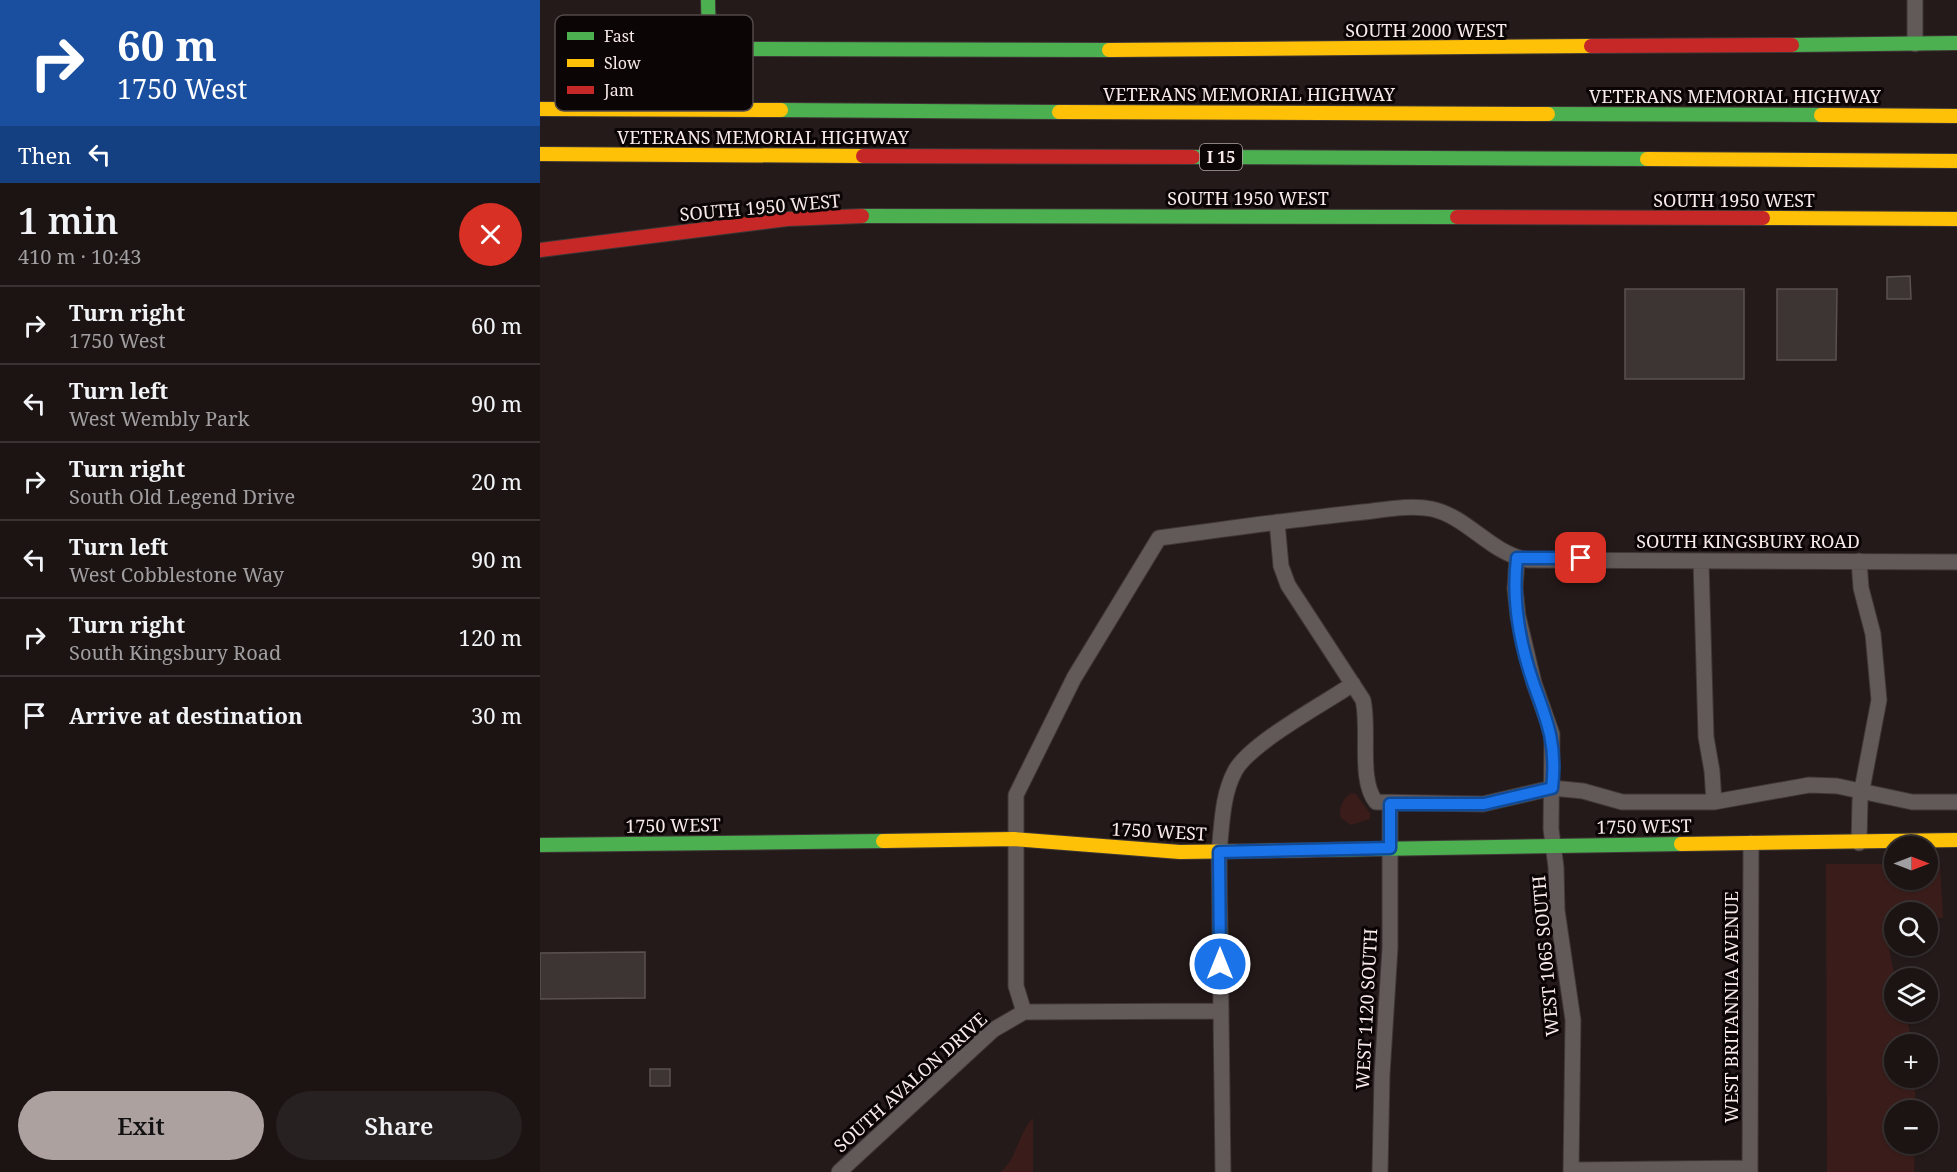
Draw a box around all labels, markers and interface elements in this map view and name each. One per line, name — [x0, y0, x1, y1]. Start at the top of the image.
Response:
legend — [555, 15, 753, 111]
text: 60 m — [117, 16, 217, 73]
street label: SOUTH 2000 WEST — [1345, 18, 1507, 42]
icon: right — [18, 24, 96, 102]
text: Fast — [604, 25, 635, 47]
text: Slow — [604, 52, 641, 74]
text: 1750 West — [117, 70, 247, 107]
text: Jam — [603, 79, 634, 101]
street label: VETERANS MEMORIAL HIGHWAY — [1103, 82, 1396, 106]
street label: VETERANS MEMORIAL HIGHWAY — [1589, 84, 1882, 108]
street label: VETERANS MEMORIAL HIGHWAY — [617, 125, 910, 149]
icon: left — [83, 138, 116, 171]
text: Then — [18, 140, 71, 170]
road number: I 15 — [1200, 144, 1242, 170]
street label: SOUTH 1950 WEST — [1167, 186, 1329, 210]
street label: SOUTH 1950 WEST — [679, 188, 841, 226]
street label: SOUTH 1950 WEST — [1653, 188, 1815, 212]
text: 1 min — [18, 196, 119, 245]
button: close — [459, 203, 522, 266]
text: 410 m · 10:43 — [18, 243, 141, 270]
text: Turn right — [69, 297, 185, 327]
icon: right — [18, 309, 51, 342]
text: 60 m — [471, 310, 522, 340]
text: 1750 West — [69, 327, 165, 354]
text: Turn left — [69, 375, 168, 405]
icon: left — [18, 387, 51, 420]
text: 90 m — [471, 388, 522, 418]
text: West Wembly Park — [69, 405, 249, 432]
text: Turn right — [69, 453, 185, 483]
icon: right — [18, 465, 51, 498]
text: 20 m — [471, 466, 522, 496]
text: South Old Legend Drive — [69, 483, 295, 510]
street label: SOUTH KINGSBURY ROAD — [1636, 529, 1860, 553]
text: Turn left — [69, 531, 168, 561]
pin — [1555, 532, 1606, 583]
icon: arrive — [1564, 541, 1597, 574]
icon: left — [18, 543, 51, 576]
text: 90 m — [471, 544, 522, 574]
text: West Cobblestone Way — [69, 561, 284, 588]
text: Turn right — [69, 609, 185, 639]
icon: right — [18, 621, 51, 654]
text: 120 m — [459, 622, 522, 652]
text: South Kingsbury Road — [69, 639, 281, 666]
icon: arrive — [18, 699, 51, 732]
text: Arrive at destination — [69, 700, 303, 730]
text: 30 m — [471, 700, 522, 730]
street label: 1750 WEST — [625, 812, 721, 838]
street label: 1750 WEST — [1596, 813, 1692, 839]
street label: 1750 WEST — [1111, 817, 1207, 845]
north arrow — [1884, 836, 1938, 890]
map controls — [1884, 836, 1938, 1154]
street label: WEST 1065 SOUTH — [1526, 875, 1564, 1037]
street label: WEST BRITANNIA AVENUE — [1719, 891, 1743, 1123]
button: search — [1884, 902, 1938, 956]
street label: WEST 1120 SOUTH — [1350, 928, 1382, 1090]
position arrow — [1188, 932, 1252, 996]
button: layers — [1884, 968, 1938, 1022]
street label: SOUTH AVALON DRIVE — [828, 1007, 992, 1157]
button: + — [1884, 1034, 1938, 1088]
button: Exit — [18, 1091, 264, 1160]
button: Share — [276, 1091, 522, 1160]
button: − — [1884, 1100, 1938, 1154]

